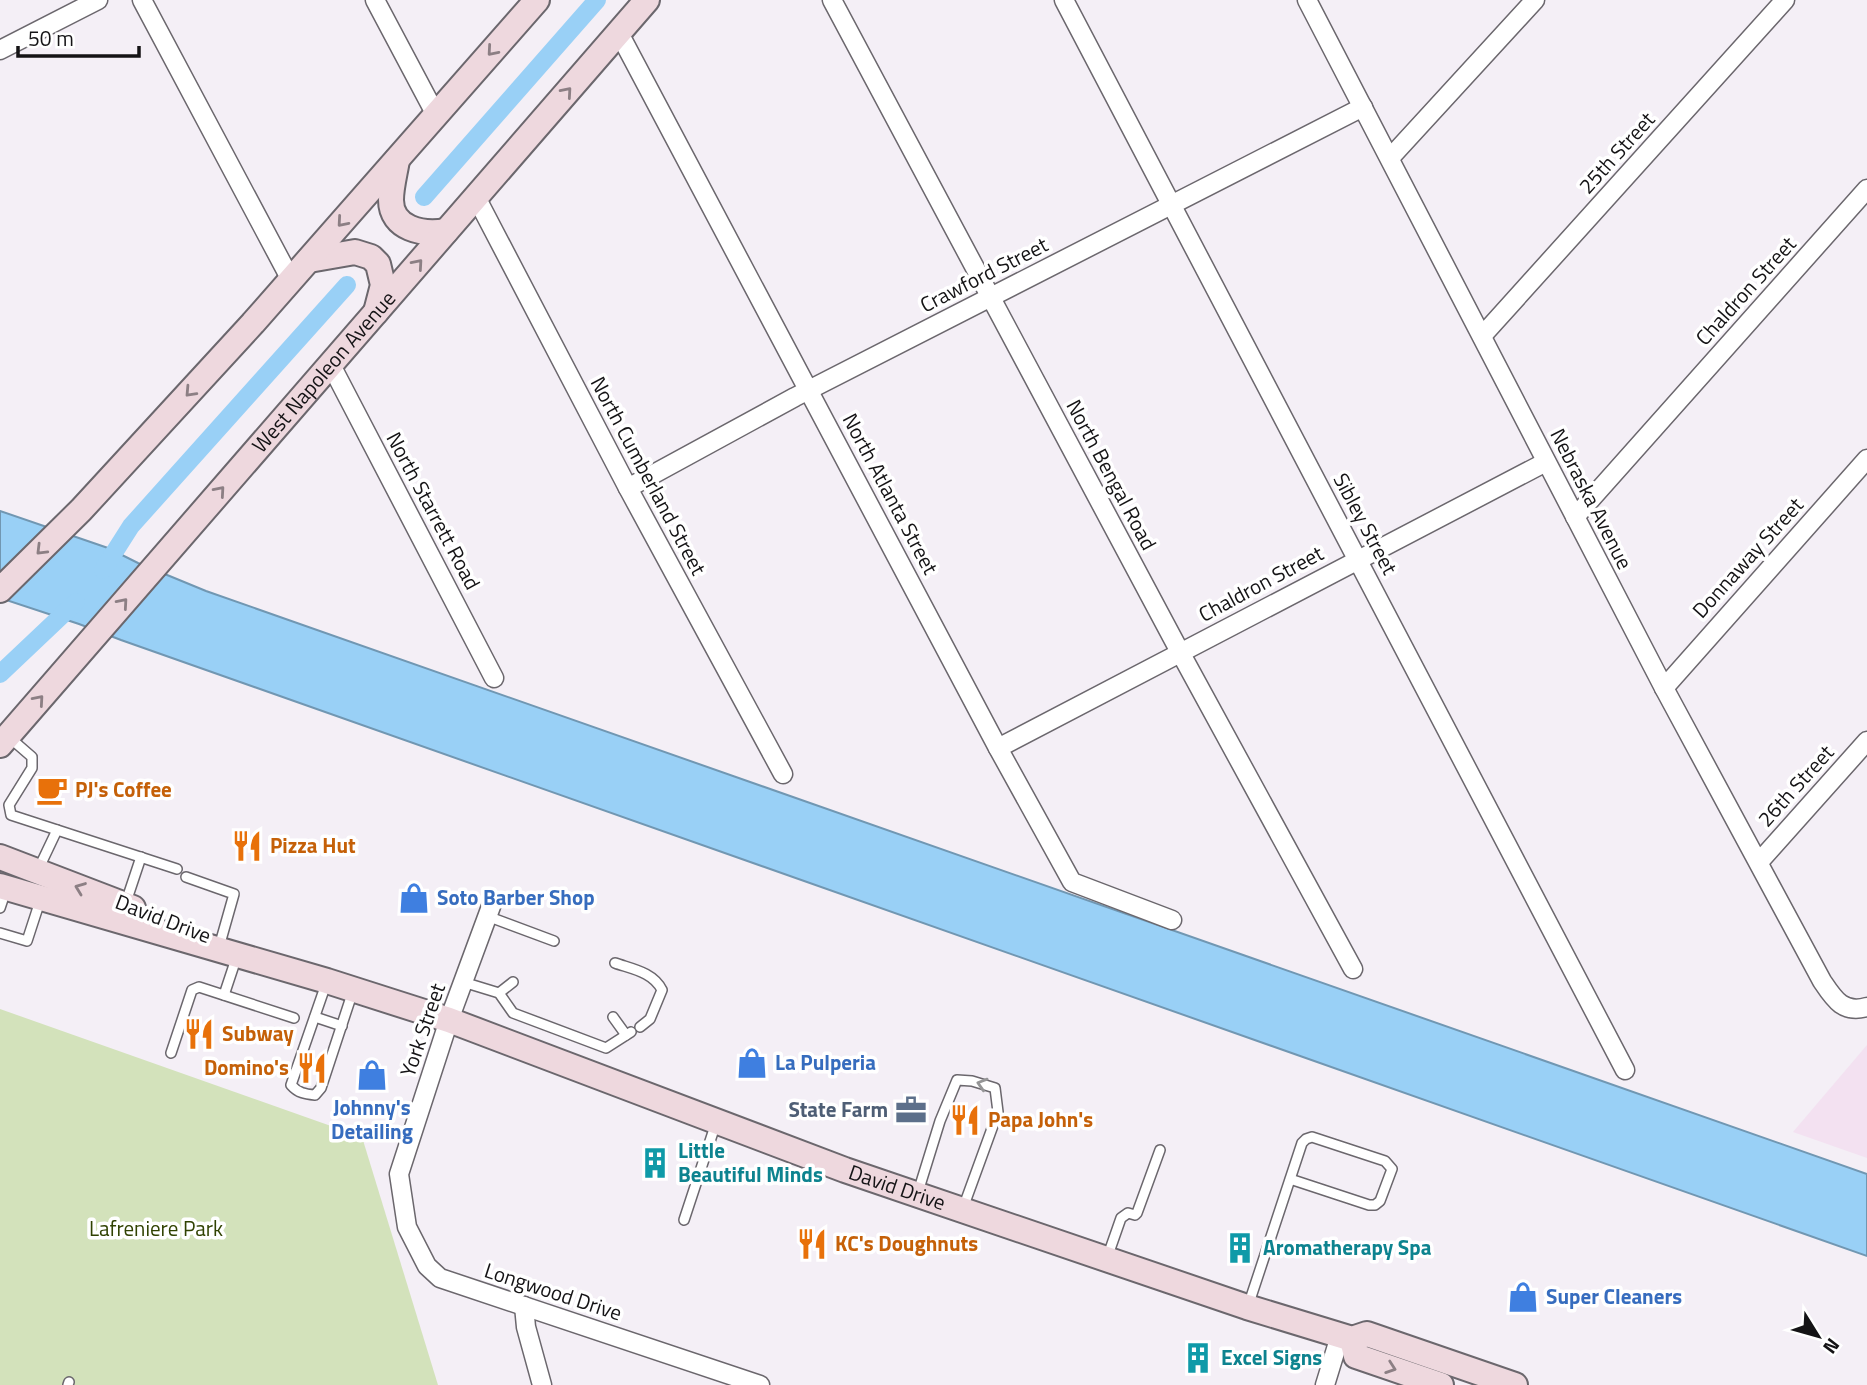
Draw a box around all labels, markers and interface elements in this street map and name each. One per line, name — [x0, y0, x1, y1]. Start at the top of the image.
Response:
scale bar — [18, 14, 138, 58]
text: 50 m — [28, 22, 74, 54]
one-way arrow — [488, 43, 500, 56]
one-way arrow — [559, 88, 571, 101]
street label: 25th Street — [1571, 104, 1662, 201]
one-way arrow — [338, 214, 350, 227]
street label: Crawford Street — [914, 228, 1054, 320]
street label: Chaldron Street — [1687, 228, 1804, 352]
one-way arrow — [410, 259, 422, 272]
street label: West Napoleon Avenue — [244, 283, 403, 459]
street label: North Cumberland Street — [583, 370, 715, 581]
one-way arrow — [186, 384, 198, 397]
street label: North Bengal Road — [1059, 393, 1165, 556]
street label: North Atlanta Street — [835, 407, 947, 580]
street label: Nebraska Avenue — [1543, 423, 1641, 574]
street label: North Starrett Road — [379, 426, 489, 595]
street label: Sibley Street — [1326, 467, 1406, 581]
one-way arrow — [212, 486, 224, 499]
street label: Donnaway Street — [1684, 489, 1811, 625]
street label: Chaldron Street — [1192, 536, 1329, 629]
one-way arrow — [36, 541, 49, 554]
one-way arrow — [115, 598, 127, 611]
one-way arrow — [31, 695, 43, 708]
street label: 26th Street — [1750, 737, 1841, 834]
cafe icon: PJ's Coffee — [35, 773, 69, 807]
place label: PJ's Coffee — [75, 773, 172, 805]
restaurant icon: Pizza Hut — [230, 829, 264, 863]
place label: Pizza Hut — [270, 829, 356, 861]
shop icon: Soto Barber Shop — [397, 881, 431, 915]
place label: Soto Barber Shop — [437, 881, 595, 913]
one-way arrow — [74, 882, 86, 896]
street label: David Drive — [111, 885, 216, 951]
street label: York Street — [391, 978, 453, 1081]
restaurant icon: Subway — [182, 1017, 216, 1051]
place label: Subway — [222, 1017, 294, 1049]
shop icon: La Pulperia — [735, 1046, 769, 1080]
place label: La Pulperia — [775, 1046, 876, 1078]
place label: Domino's — [204, 1051, 289, 1083]
restaurant icon: Domino's — [295, 1051, 329, 1085]
shop icon: Johnny's Detailing — [355, 1058, 389, 1092]
one-way arrow — [976, 1078, 988, 1093]
place label: Johnny's Detailing — [331, 1091, 413, 1147]
place label: State Farm — [788, 1093, 888, 1125]
office icon: State Farm — [894, 1093, 928, 1127]
restaurant icon: Papa John's — [948, 1103, 982, 1137]
place label: Papa John's — [988, 1103, 1093, 1135]
place label: Little Beautiful Minds — [678, 1134, 823, 1190]
building icon: Little Beautiful Minds — [638, 1146, 672, 1180]
street label: David Drive — [845, 1155, 950, 1218]
park label: Lafreniere Park — [89, 1212, 223, 1244]
restaurant icon: KC's Doughnuts — [795, 1227, 829, 1261]
place label: KC's Doughnuts — [835, 1227, 978, 1259]
building icon: Aromatherapy Spa — [1223, 1231, 1257, 1265]
place label: Aromatherapy Spa — [1263, 1231, 1432, 1263]
street label: Longwood Drive — [480, 1254, 626, 1328]
shop icon: Super Cleaners — [1506, 1280, 1540, 1314]
place label: Super Cleaners — [1546, 1280, 1682, 1312]
north arrow — [1783, 1301, 1853, 1371]
text: N — [1816, 1333, 1848, 1361]
building icon: Excel Signs — [1181, 1341, 1215, 1375]
place label: Excel Signs — [1221, 1341, 1322, 1373]
one-way arrow — [1384, 1360, 1397, 1374]

